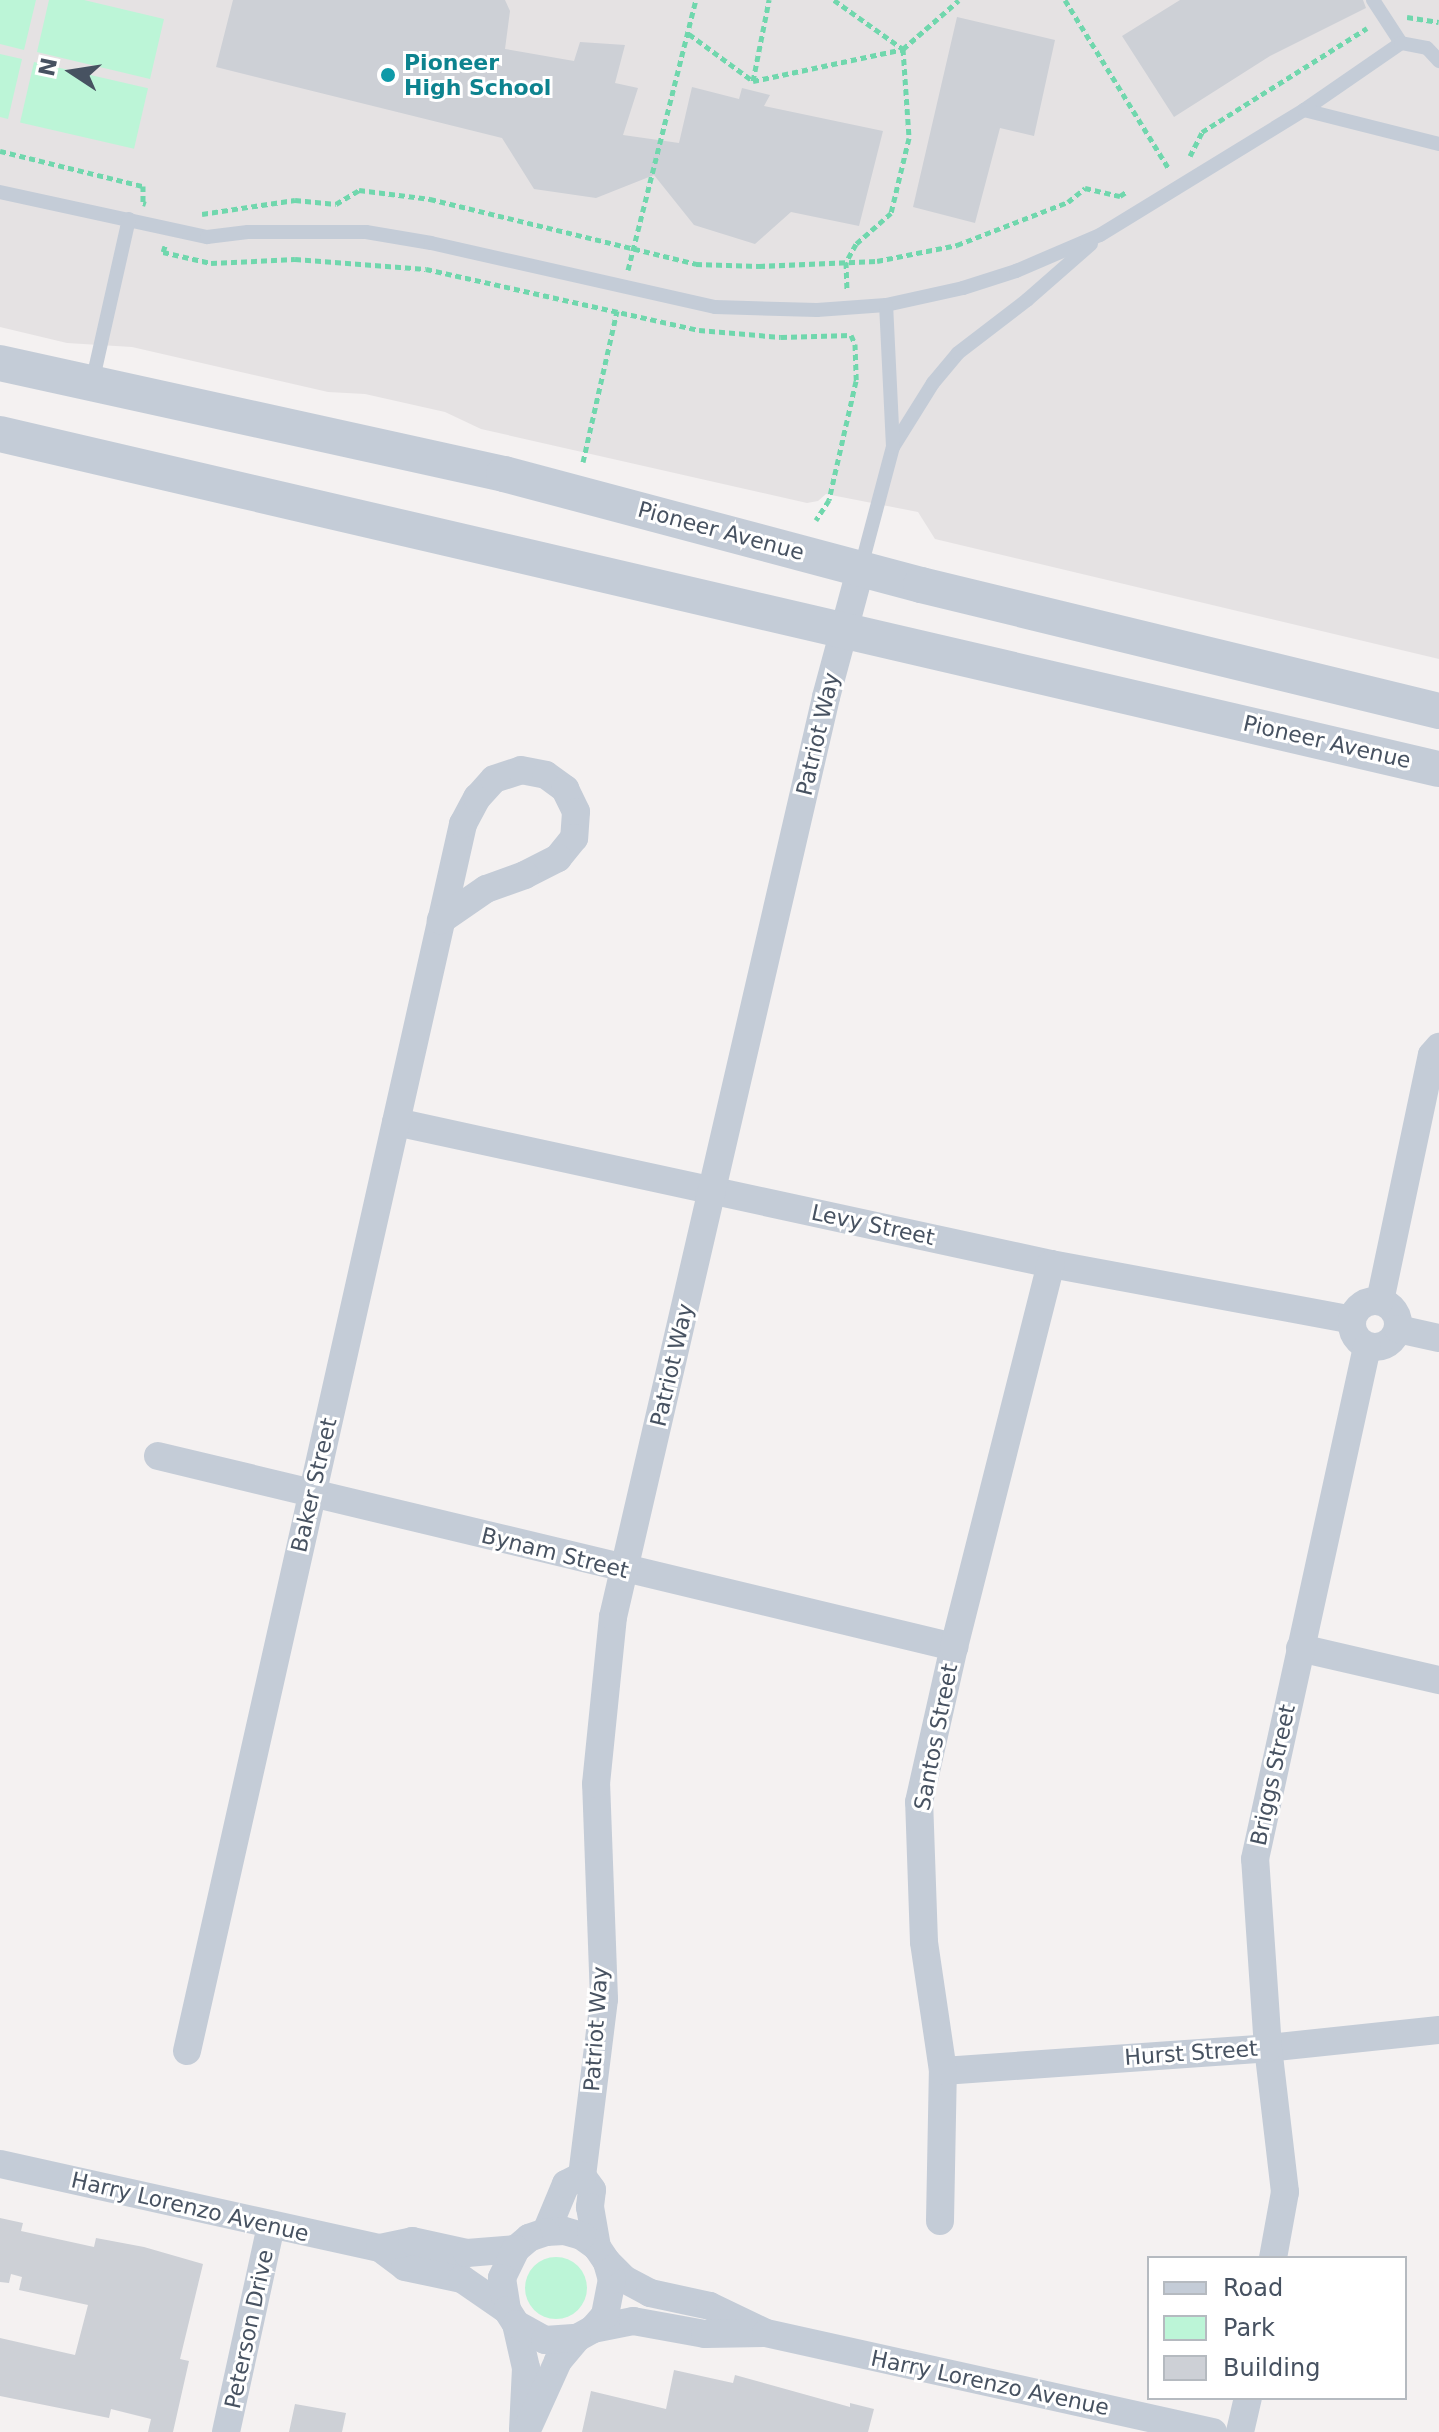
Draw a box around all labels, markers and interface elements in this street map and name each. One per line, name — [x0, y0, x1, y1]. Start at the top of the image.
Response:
north arrow — [32, 32, 112, 112]
place label: Pioneer High School — [404, 49, 551, 100]
text: N — [34, 55, 62, 79]
marker: Pioneer High School — [379, 66, 397, 84]
street label: Pioneer Avenue — [635, 496, 807, 566]
street label: Patriot Way — [791, 670, 845, 798]
street label: Pioneer Avenue — [1241, 710, 1413, 774]
street label: Levy Street — [809, 1199, 937, 1251]
street label: Patriot Way — [645, 1301, 699, 1429]
street label: Baker Street — [286, 1415, 342, 1555]
street label: Bynam Street — [479, 1522, 631, 1584]
street label: Santos Street — [909, 1661, 963, 1813]
street label: Briggs Street — [1245, 1702, 1301, 1848]
street label: Patriot Way — [578, 1965, 614, 2093]
street label: Hurst Street — [1124, 2035, 1258, 2071]
street label: Harry Lorenzo Avenue — [69, 2167, 311, 2247]
street label: Peterson Drive — [219, 2247, 279, 2411]
legend — [1147, 2256, 1407, 2400]
text: Road — [1223, 2274, 1283, 2302]
text: Park — [1223, 2314, 1275, 2342]
street label: Harry Lorenzo Avenue — [868, 2345, 1112, 2421]
text: Building — [1223, 2354, 1320, 2382]

